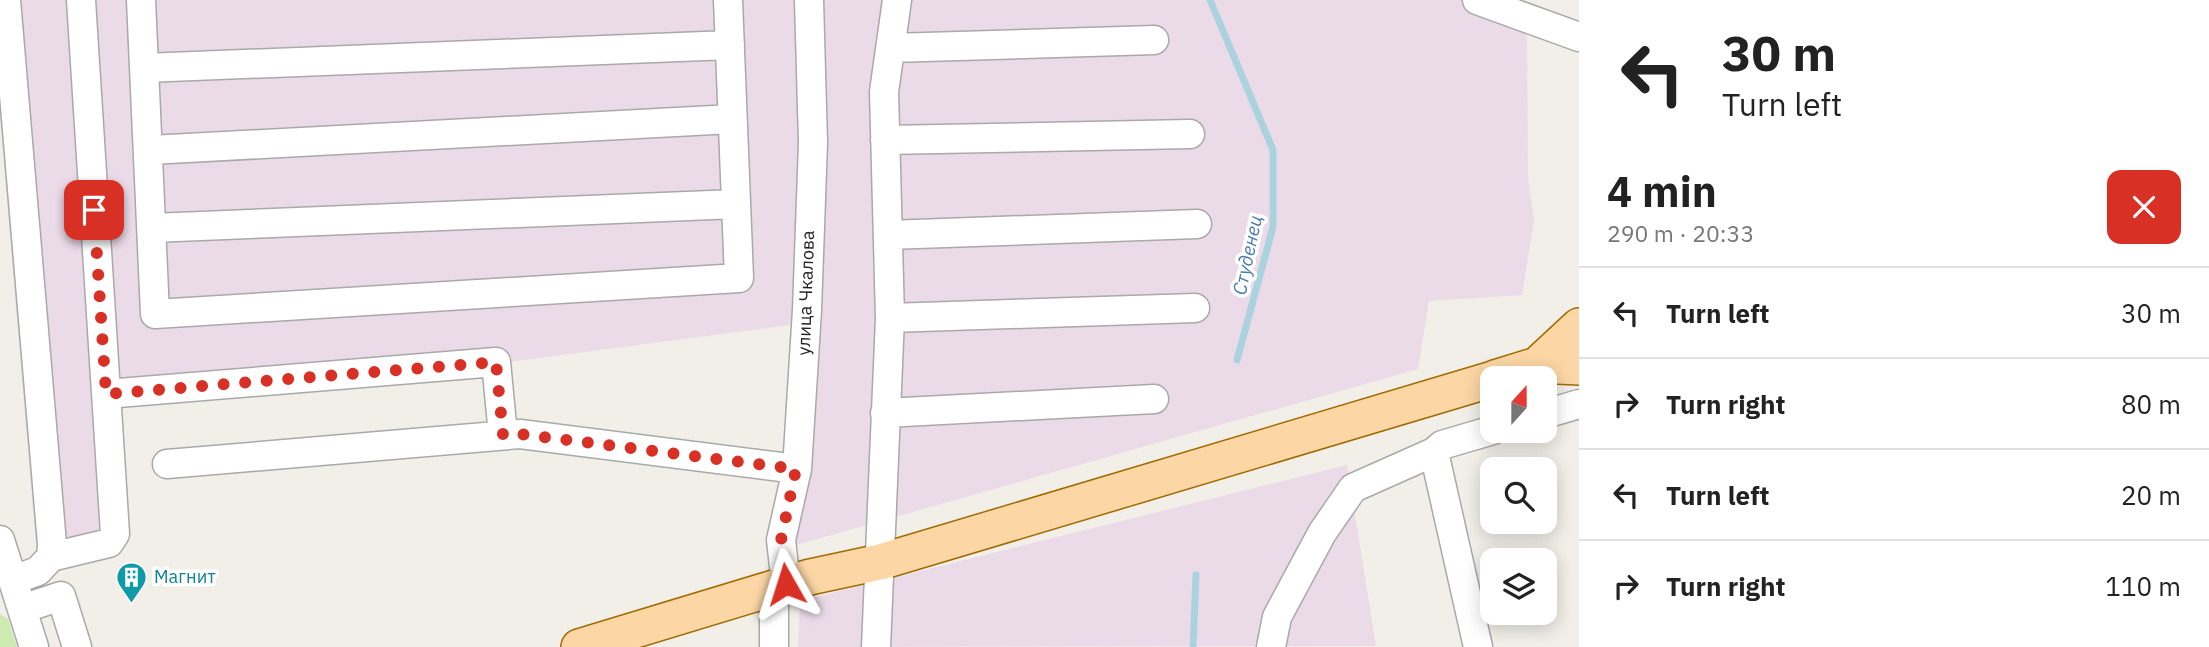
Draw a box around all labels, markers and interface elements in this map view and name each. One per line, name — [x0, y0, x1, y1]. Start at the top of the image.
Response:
text: 30 m — [1722, 21, 1836, 84]
icon: left — [1607, 28, 1698, 119]
text: Turn left — [1722, 83, 1842, 125]
text: 4 min — [1607, 164, 1717, 219]
button: close — [2107, 170, 2181, 244]
pin — [64, 180, 124, 240]
icon: arrive — [75, 191, 113, 229]
water label: Студенец — [1227, 213, 1267, 297]
text: 290 m · 20:33 — [1607, 218, 1754, 248]
street label: улица Чкалова — [792, 230, 819, 356]
icon: left — [1607, 294, 1645, 332]
text: Turn left — [1666, 296, 1769, 330]
text: 30 m — [2121, 296, 2181, 330]
north arrow — [1480, 366, 1558, 443]
map controls — [1480, 366, 1557, 625]
icon: right — [1607, 385, 1645, 423]
text: Turn right — [1666, 387, 1785, 421]
text: 80 m — [2121, 387, 2181, 421]
button: search — [1480, 457, 1557, 534]
icon: left — [1607, 476, 1645, 514]
text: Turn left — [1666, 478, 1769, 512]
text: 20 m — [2121, 478, 2181, 512]
position arrow — [749, 547, 823, 621]
button: layers — [1480, 548, 1557, 625]
building icon: Магнит — [114, 560, 148, 604]
place label: Магнит — [154, 565, 216, 588]
icon: right — [1607, 567, 1645, 605]
text: Turn right — [1666, 569, 1785, 603]
text: 110 m — [2105, 569, 2181, 603]

